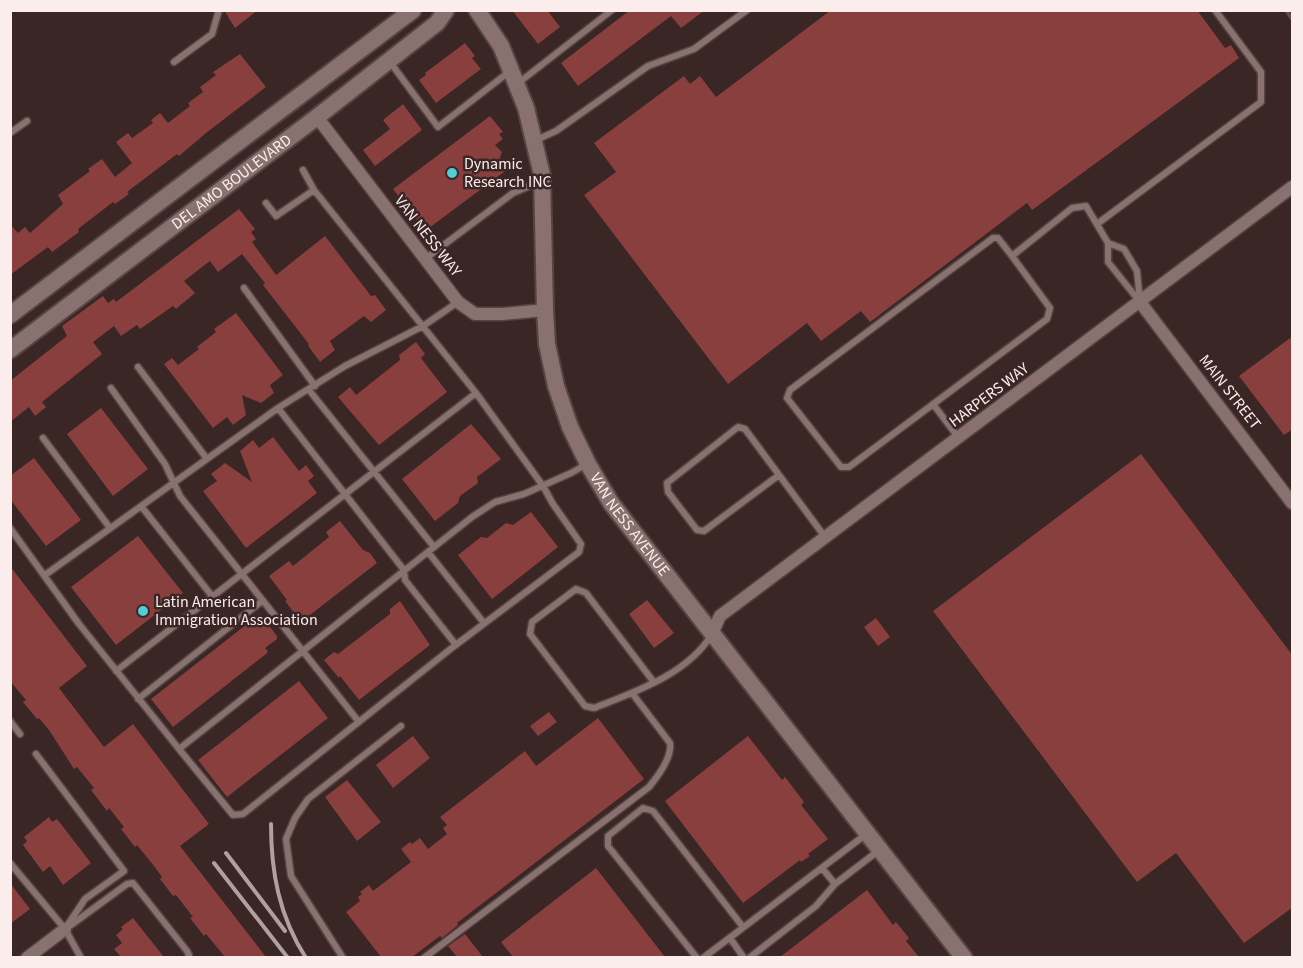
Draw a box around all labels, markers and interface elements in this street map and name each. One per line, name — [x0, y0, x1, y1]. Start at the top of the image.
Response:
street label: DEL AMO BOULEVARD — [167, 129, 296, 235]
place label: Dynamic Research INC — [464, 153, 552, 193]
marker: Dynamic Research INC — [445, 166, 459, 180]
street label: VAN NESS WAY — [389, 191, 467, 282]
street label: MAIN STREET — [1194, 350, 1266, 434]
street label: HARPERS WAY — [944, 357, 1034, 432]
street label: VAN NESS AVENUE — [584, 469, 675, 581]
place label: Latin American Immigration Association — [155, 591, 318, 631]
marker: Latin American Immigration Association — [136, 604, 150, 618]

